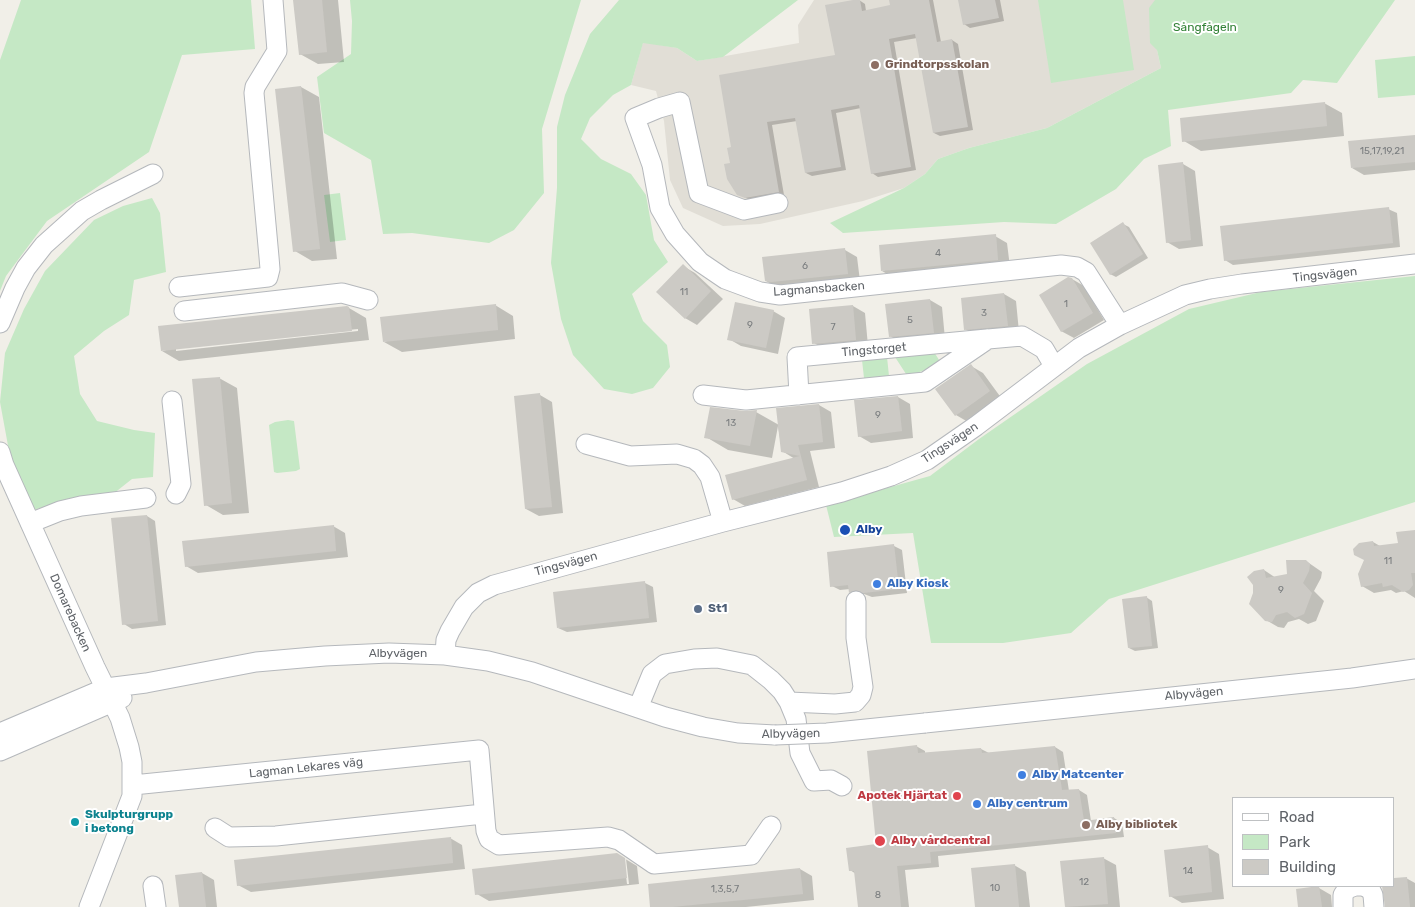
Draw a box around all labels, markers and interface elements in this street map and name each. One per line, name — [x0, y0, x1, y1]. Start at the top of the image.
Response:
park label: Sångfågeln — [1173, 21, 1237, 35]
place label: Grindtorpsskolan — [885, 58, 989, 72]
marker: Grindtorpsskolan — [869, 59, 881, 71]
house number: 15,17,19,21 — [1360, 145, 1404, 157]
house number: 4 — [935, 247, 941, 259]
house number: 6 — [802, 260, 808, 272]
street label: Tingsvägen — [1292, 264, 1358, 286]
street label: Lagmansbacken — [773, 279, 865, 299]
house number: 11 — [680, 286, 688, 298]
house number: 1 — [1064, 298, 1068, 310]
house number: 3 — [981, 307, 987, 319]
house number: 5 — [907, 314, 913, 326]
house number: 9 — [747, 319, 753, 331]
house number: 7 — [830, 321, 836, 333]
street label: Tingstorget — [841, 340, 907, 360]
house number: 9 — [875, 409, 881, 421]
house number: 13 — [726, 417, 736, 429]
street label: Tingsvägen — [919, 419, 981, 467]
marker: Alby — [838, 523, 852, 537]
place label: Alby — [856, 523, 883, 537]
street label: Tingsvägen — [533, 549, 599, 579]
house number: 11 — [1384, 555, 1392, 567]
street label: Domarebacken — [46, 572, 94, 654]
place label: Alby Kiosk — [887, 577, 948, 591]
marker: Alby Kiosk — [871, 578, 883, 590]
house number: 9 — [1278, 584, 1284, 596]
place label: St1 — [708, 602, 728, 616]
marker: St1 — [692, 603, 704, 615]
street label: Albyvägen — [369, 647, 427, 661]
street label: Albyvägen — [1164, 684, 1224, 704]
street label: Albyvägen — [762, 726, 820, 742]
street label: Lagman Lekares väg — [248, 755, 364, 781]
place label: Alby Matcenter — [1032, 768, 1124, 782]
marker: Alby Matcenter — [1016, 769, 1028, 781]
place label: Apotek Hjärtat — [858, 789, 947, 803]
marker: Apotek Hjärtat — [951, 790, 963, 802]
place label: Alby centrum — [987, 797, 1068, 811]
legend — [1232, 797, 1395, 887]
marker: Alby centrum — [971, 798, 983, 810]
place label: Skulpturgrupp i betong — [85, 808, 173, 836]
text: Road — [1279, 808, 1315, 826]
marker: Skulpturgrupp i betong — [69, 816, 81, 828]
place label: Alby bibliotek — [1096, 818, 1178, 832]
marker: Alby bibliotek — [1080, 819, 1092, 831]
text: Park — [1279, 833, 1310, 851]
marker: Alby vårdcentral — [873, 834, 887, 848]
place label: Alby vårdcentral — [891, 834, 990, 848]
text: Building — [1279, 858, 1336, 876]
house number: 14 — [1183, 865, 1193, 877]
house number: 12 — [1079, 876, 1089, 888]
house number: 10 — [990, 882, 1000, 894]
house number: 1,3,5,7 — [711, 883, 739, 895]
house number: 8 — [875, 889, 881, 901]

